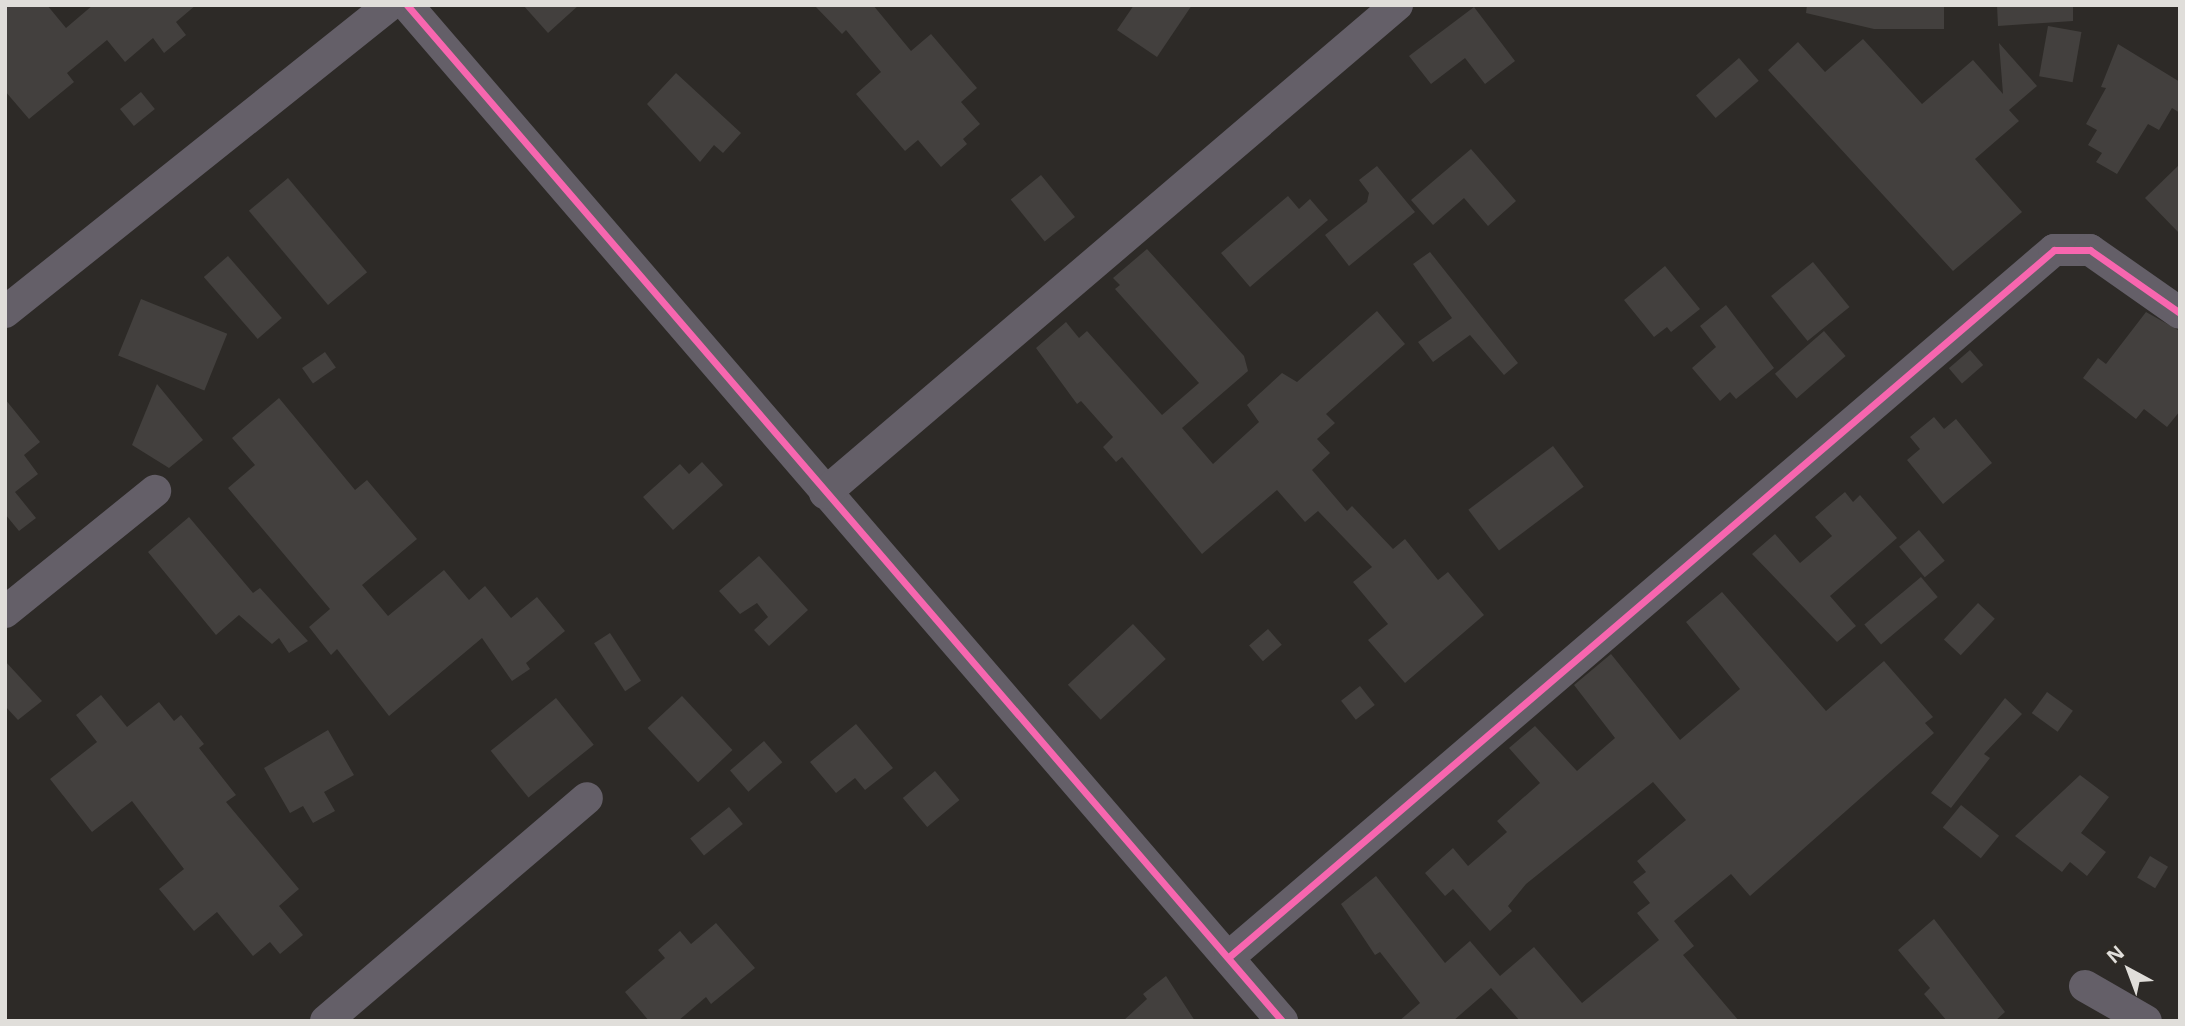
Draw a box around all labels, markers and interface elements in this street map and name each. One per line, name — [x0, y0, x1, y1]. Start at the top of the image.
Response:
north arrow — [2094, 935, 2164, 1005]
text: N — [2101, 939, 2130, 969]

